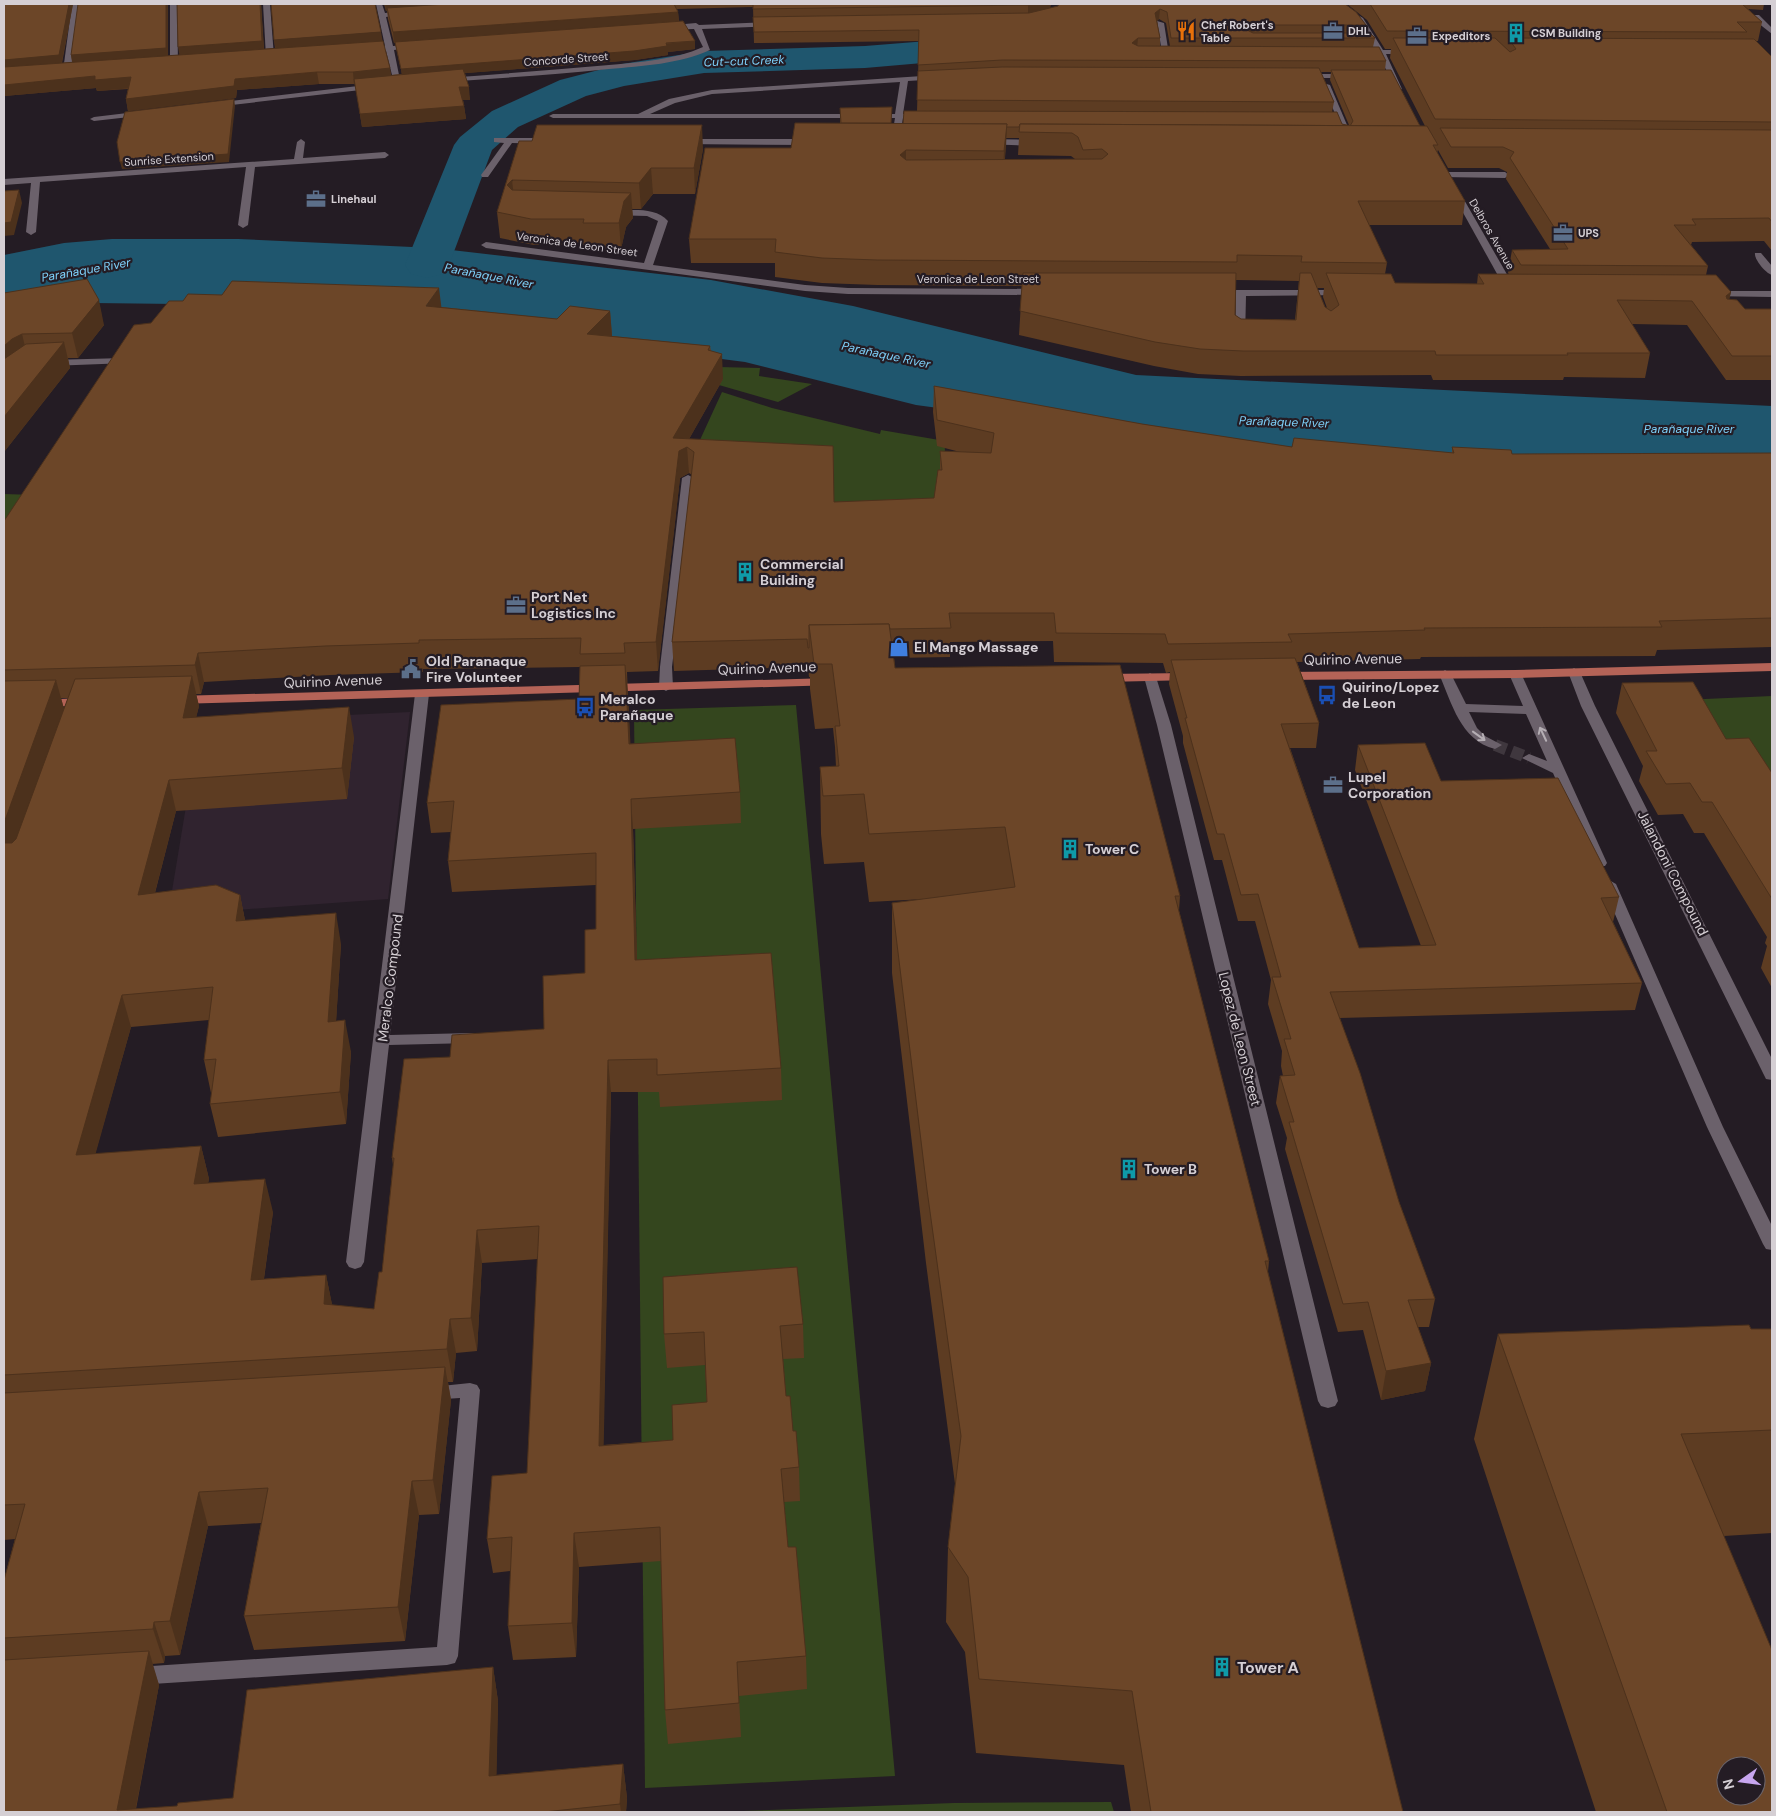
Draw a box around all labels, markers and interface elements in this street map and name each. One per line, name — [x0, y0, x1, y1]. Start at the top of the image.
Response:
place label: Chef Robert's Table — [1201, 18, 1274, 45]
restaurant icon: Chef Robert's Table — [1175, 20, 1197, 42]
office icon: DHL — [1322, 20, 1344, 42]
building icon: CSM Building — [1505, 22, 1527, 44]
place label: DHL — [1348, 24, 1370, 38]
office icon: Expeditors — [1406, 25, 1428, 47]
place label: CSM Building — [1531, 26, 1602, 40]
place label: Expeditors — [1432, 29, 1491, 43]
street label: Concorde Street — [523, 49, 609, 69]
water label: Cut-cut Creek — [703, 52, 786, 70]
street label: Sunrise Extension — [124, 149, 214, 169]
office icon: Linehaul — [305, 188, 327, 210]
place label: Linehaul — [331, 192, 377, 206]
street label: Delbros Avenue — [1466, 196, 1518, 272]
office icon: UPS — [1552, 222, 1574, 244]
place label: UPS — [1578, 226, 1599, 240]
street label: Veronica de Leon Street — [515, 229, 639, 259]
water label: Parañaque River — [40, 254, 132, 286]
water label: Parañaque River — [443, 260, 535, 293]
street label: Veronica de Leon Street — [917, 272, 1039, 286]
water label: Parañaque River — [840, 338, 932, 372]
water label: Parañaque River — [1239, 412, 1330, 432]
water label: Parañaque River — [1644, 421, 1735, 437]
place label: Commercial Building — [760, 555, 844, 589]
building icon: Commercial Building — [734, 561, 756, 583]
place label: Port Net Logistics Inc — [531, 588, 616, 622]
office icon: Port Net Logistics Inc — [505, 594, 527, 616]
shop icon: El Mango Massage — [888, 636, 910, 658]
place label: El Mango Massage — [914, 638, 1039, 656]
street label: Quirino Avenue — [1304, 649, 1402, 669]
place label: Old Paranaque Fire Volunteer — [426, 652, 527, 686]
street label: Quirino Avenue — [718, 657, 817, 679]
public building icon: Old Paranaque Fire Volunteer — [400, 658, 422, 680]
street label: Quirino Avenue — [284, 670, 383, 692]
place label: Quirino/Lopez de Leon — [1342, 678, 1439, 712]
bus stop icon: Quirino/Lopez de Leon — [1316, 684, 1338, 706]
place label: Meralco Parañaque — [600, 690, 673, 724]
bus stop icon: Meralco Parañaque — [574, 696, 596, 718]
one-way arrow — [1538, 727, 1547, 742]
one-way arrow — [1472, 731, 1486, 741]
place label: Lupel Corporation — [1348, 768, 1431, 802]
office icon: Lupel Corporation — [1322, 774, 1344, 796]
street label: Jalandoni Compound — [1634, 807, 1712, 939]
building icon: Tower C — [1059, 838, 1081, 860]
place label: Tower C — [1085, 840, 1139, 858]
street label: Meralco Compound — [373, 913, 407, 1043]
street label: Lopez de Leon Street — [1215, 970, 1265, 1108]
building icon: Tower B — [1118, 1158, 1140, 1180]
place label: Tower B — [1144, 1160, 1197, 1178]
building icon: Tower A — [1211, 1656, 1233, 1678]
place label: Tower A — [1237, 1657, 1299, 1678]
north arrow — [1716, 1756, 1766, 1806]
text: N — [1718, 1777, 1738, 1791]

